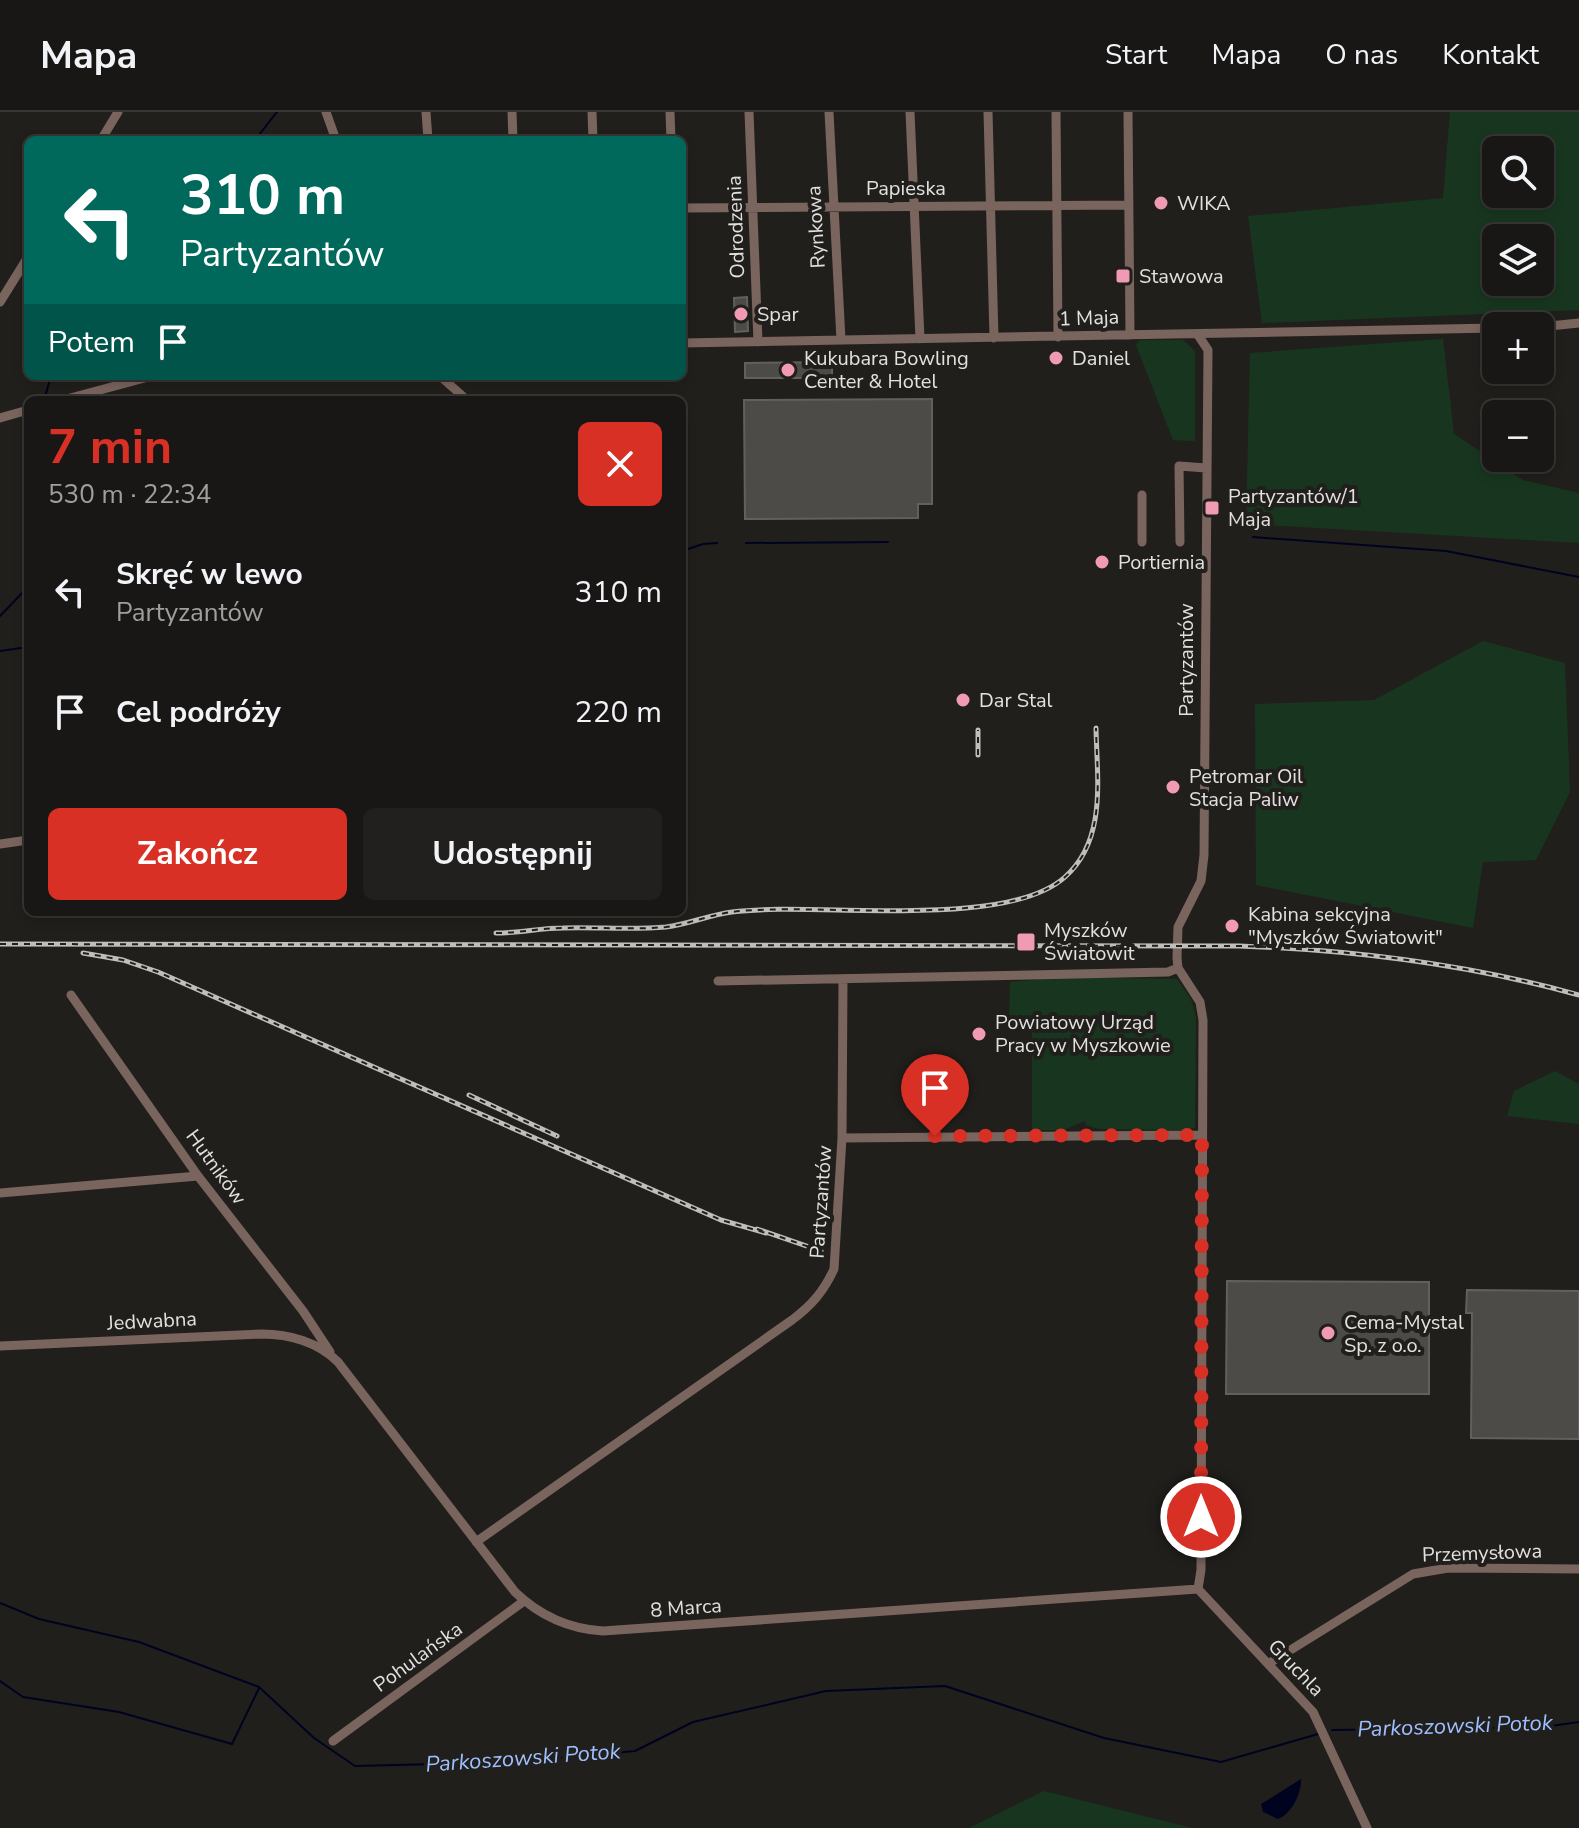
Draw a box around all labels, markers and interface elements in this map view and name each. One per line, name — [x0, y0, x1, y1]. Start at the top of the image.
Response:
text: Mapa — [40, 30, 137, 81]
text: Start — [1105, 36, 1167, 74]
text: Mapa — [1211, 36, 1281, 74]
text: O nas — [1325, 36, 1398, 74]
text: Kontakt — [1442, 36, 1539, 74]
map controls — [1482, 136, 1554, 472]
button: search — [1482, 136, 1554, 208]
text: 310 m — [180, 157, 345, 234]
icon: left — [48, 168, 152, 272]
street label: Odrodzenia — [721, 175, 751, 279]
street label: Papieska — [866, 175, 946, 202]
street label: Rynkowa — [800, 185, 832, 269]
place label: WIKA — [1177, 190, 1231, 217]
marker: WIKA — [1152, 194, 1170, 212]
button: layers — [1482, 224, 1554, 296]
text: Partyzantów — [180, 230, 384, 279]
place label: Stawowa — [1139, 263, 1224, 290]
marker: Stawowa — [1114, 267, 1132, 285]
place label: Spar — [757, 301, 799, 328]
street label: 1 Maja — [1058, 303, 1120, 333]
marker: Spar — [732, 305, 750, 323]
button: + — [1482, 312, 1554, 384]
icon: arrive — [151, 320, 195, 364]
text: Potem — [48, 322, 135, 363]
place label: Kukubara Bowling Center & Hotel — [804, 345, 969, 395]
place label: Daniel — [1072, 345, 1130, 372]
marker: Daniel — [1047, 349, 1065, 367]
marker: Kukubara Bowling Center & Hotel — [779, 361, 797, 379]
button: − — [1482, 400, 1554, 472]
text: 7 min — [48, 414, 172, 480]
button: close — [578, 422, 662, 506]
text: 530 m · 22:34 — [48, 477, 211, 512]
place label: Partyzantów/1 Maja — [1228, 483, 1359, 533]
marker: Partyzantów/1 Maja — [1203, 499, 1221, 517]
place label: Portiernia — [1118, 549, 1205, 576]
marker: Portiernia — [1093, 553, 1111, 571]
text: Skręć w lewo — [116, 554, 303, 595]
icon: left — [48, 570, 92, 614]
text: 310 m — [575, 572, 662, 613]
text: Partyzantów — [116, 595, 264, 630]
street label: Partyzantów — [1173, 603, 1200, 717]
place label: Dar Stal — [979, 687, 1053, 714]
icon: arrive — [48, 690, 92, 734]
marker: Dar Stal — [954, 691, 972, 709]
text: Cel podróży — [116, 692, 281, 733]
text: 220 m — [575, 692, 662, 733]
place label: Petromar Oil Stacja Paliw — [1189, 763, 1303, 813]
marker: Petromar Oil Stacja Paliw — [1164, 778, 1182, 796]
button: Zakończ — [48, 808, 347, 900]
button: Udostępnij — [363, 808, 662, 900]
place label: Kabina sekcyjna "Myszków Światowit" — [1248, 901, 1443, 951]
place label: Myszków Światowit — [1044, 917, 1136, 967]
marker: Kabina sekcyjna "Myszków Światowit" — [1223, 917, 1241, 935]
marker: Myszków Światowit — [1015, 931, 1037, 953]
place label: Powiatowy Urząd Pracy w Myszkowie — [995, 1009, 1171, 1059]
marker: Powiatowy Urząd Pracy w Myszkowie — [970, 1025, 988, 1043]
pin — [901, 1054, 969, 1136]
icon: arrive — [913, 1066, 957, 1110]
street label: Hutników — [180, 1124, 253, 1210]
street label: Partyzantów — [804, 1144, 838, 1260]
street label: Jedwabna — [106, 1305, 197, 1337]
place label: Cema-Mystal Sp. z o.o. — [1344, 1309, 1464, 1359]
marker: Cema-Mystal Sp. z o.o. — [1319, 1324, 1337, 1342]
position arrow — [1159, 1475, 1243, 1559]
street label: Przemysłowa — [1422, 1537, 1542, 1569]
street label: 8 Marca — [649, 1592, 723, 1624]
street label: Pohulańska — [368, 1616, 468, 1698]
street label: Gruchla — [1262, 1633, 1330, 1703]
water label: Parkoszowski Potok — [1357, 1708, 1554, 1744]
water label: Parkoszowski Potok — [424, 1736, 622, 1780]

